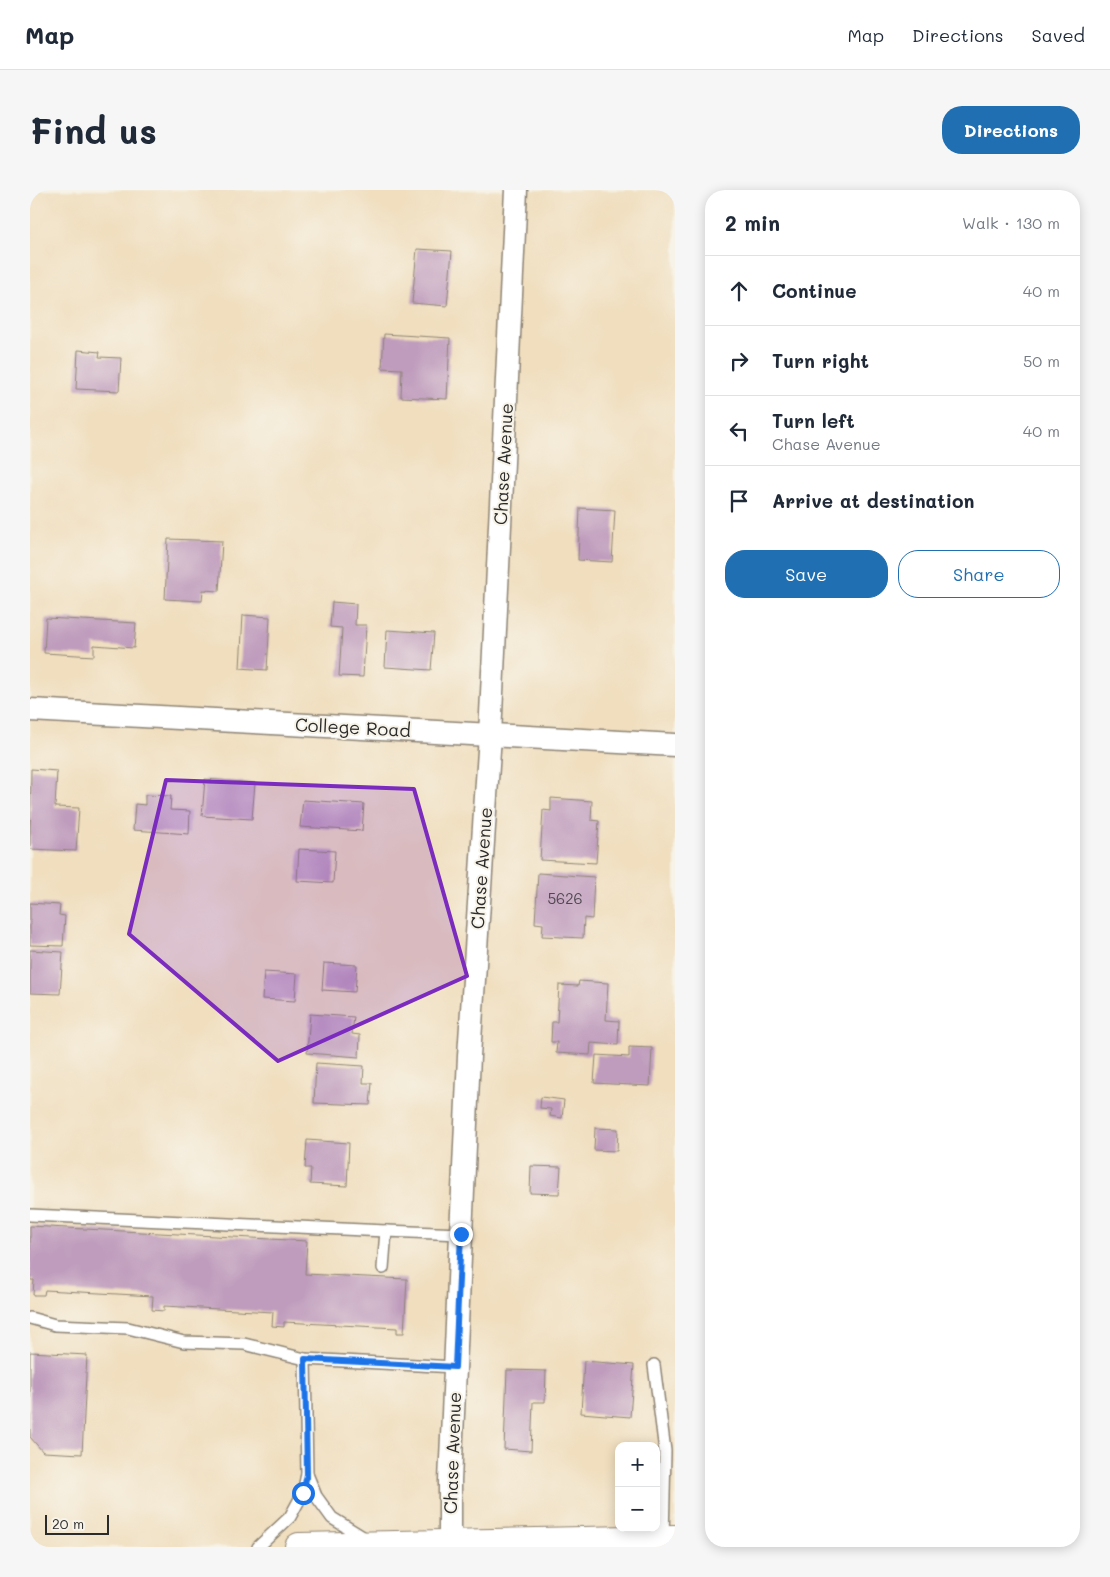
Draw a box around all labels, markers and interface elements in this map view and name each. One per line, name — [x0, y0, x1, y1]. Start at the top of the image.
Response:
text: Map — [25, 19, 74, 50]
text: Map — [847, 23, 884, 47]
text: Directions — [912, 23, 1004, 47]
text: Saved — [1032, 23, 1085, 47]
button: Directions — [942, 106, 1080, 154]
text: Find us — [30, 107, 157, 153]
text: 2 min — [725, 209, 780, 236]
text: Walk · 130 m — [962, 212, 1060, 233]
icon: ahead — [725, 277, 753, 305]
text: Continue — [772, 278, 857, 303]
text: 40 m — [1023, 280, 1060, 301]
icon: right — [725, 347, 753, 375]
text: Turn right — [772, 348, 869, 373]
text: 50 m — [1023, 350, 1060, 371]
street label: Chase Avenue — [488, 402, 518, 526]
text: Turn left — [772, 408, 855, 433]
icon: left — [725, 417, 753, 445]
text: 40 m — [1023, 420, 1060, 441]
text: Chase Avenue — [772, 433, 881, 454]
icon: arrive — [725, 487, 753, 515]
text: Arrive at destination — [772, 488, 975, 513]
button: Save — [725, 550, 888, 598]
button: Share — [898, 550, 1060, 598]
street label: College Road — [295, 712, 411, 742]
street label: Chase Avenue — [465, 806, 497, 930]
house number: 5626 — [547, 888, 583, 908]
route end — [450, 1223, 473, 1246]
street label: Chase Avenue — [438, 1392, 466, 1514]
map controls — [615, 1442, 660, 1532]
button: + — [615, 1442, 660, 1487]
route start — [292, 1482, 315, 1505]
button: − — [615, 1487, 660, 1532]
scale bar — [45, 1512, 109, 1535]
text: 20 m — [52, 1514, 84, 1533]

